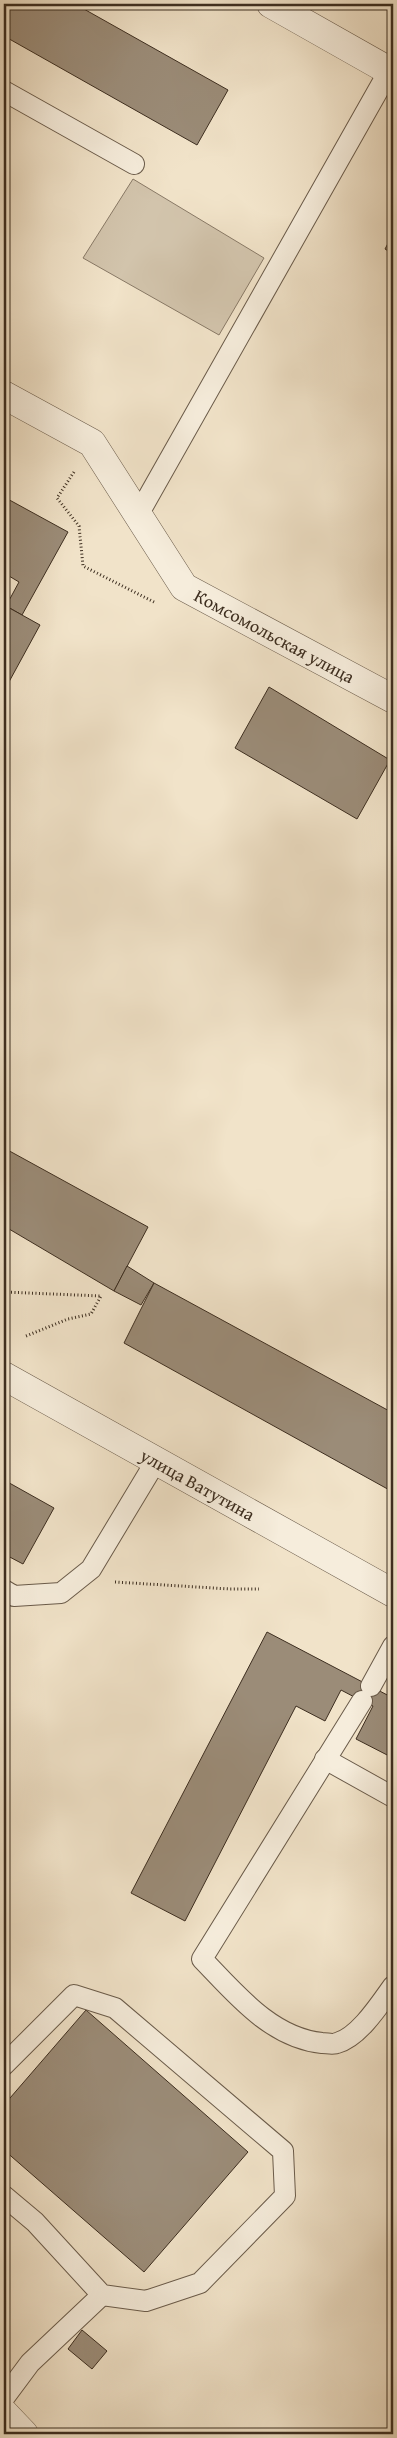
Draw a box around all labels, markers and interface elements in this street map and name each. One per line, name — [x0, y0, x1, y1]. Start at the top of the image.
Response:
street label: Комсомольская улица — [190, 582, 360, 690]
street label: улица Ватутина — [135, 1441, 261, 1527]

